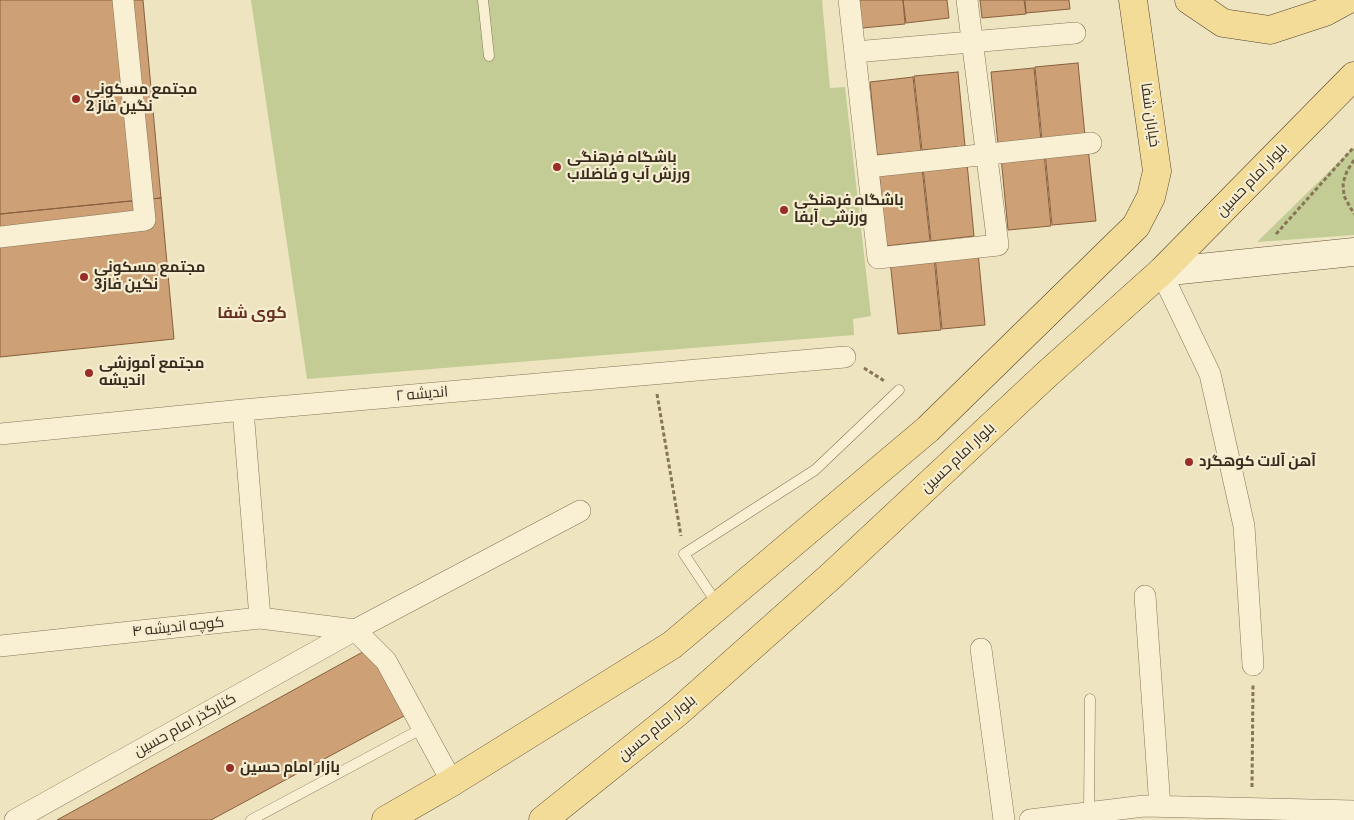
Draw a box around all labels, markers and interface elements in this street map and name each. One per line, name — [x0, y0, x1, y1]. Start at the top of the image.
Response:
place label: مجتمع مسکونی نگین فاز 2 — [86, 81, 197, 116]
street label: خیابان شفا — [1137, 82, 1163, 148]
marker: مجتمع مسکونی نگین فاز 2 — [70, 93, 82, 105]
street label: بلوار امام حسین — [1213, 140, 1291, 220]
place label: باشگاه فرهنگی ورزش آب و فاضلاب — [567, 149, 690, 184]
marker: باشگاه فرهنگی ورزش آب و فاضلاب — [551, 161, 563, 173]
place label: باشگاه فرهنگی ورزشی آبفا — [794, 192, 904, 227]
marker: باشگاه فرهنگی ورزشی آبفا — [778, 204, 790, 216]
place label: مجتمع مسکونی نگین فاز3 — [94, 259, 205, 294]
marker: مجتمع مسکونی نگین فاز3 — [78, 271, 90, 283]
district label: کوی شفا — [217, 303, 287, 323]
place label: مجتمع آموزشی اندیشه — [99, 355, 204, 390]
marker: مجتمع آموزشی اندیشه — [83, 367, 95, 379]
street label: اندیشه ۲ — [395, 383, 449, 405]
street label: بلوار امام حسین — [917, 419, 999, 497]
place label: آهن آلات کوهگرد — [1199, 453, 1316, 471]
marker: آهن آلات کوهگرد — [1183, 456, 1195, 468]
street label: کوچه اندیشه ۴ — [131, 613, 225, 641]
street label: کنارگذر امام حسین — [131, 690, 239, 760]
street label: بلوار امام حسین — [614, 691, 700, 765]
place label: بازار امام حسین — [240, 759, 340, 777]
marker: بازار امام حسین — [224, 762, 236, 774]

